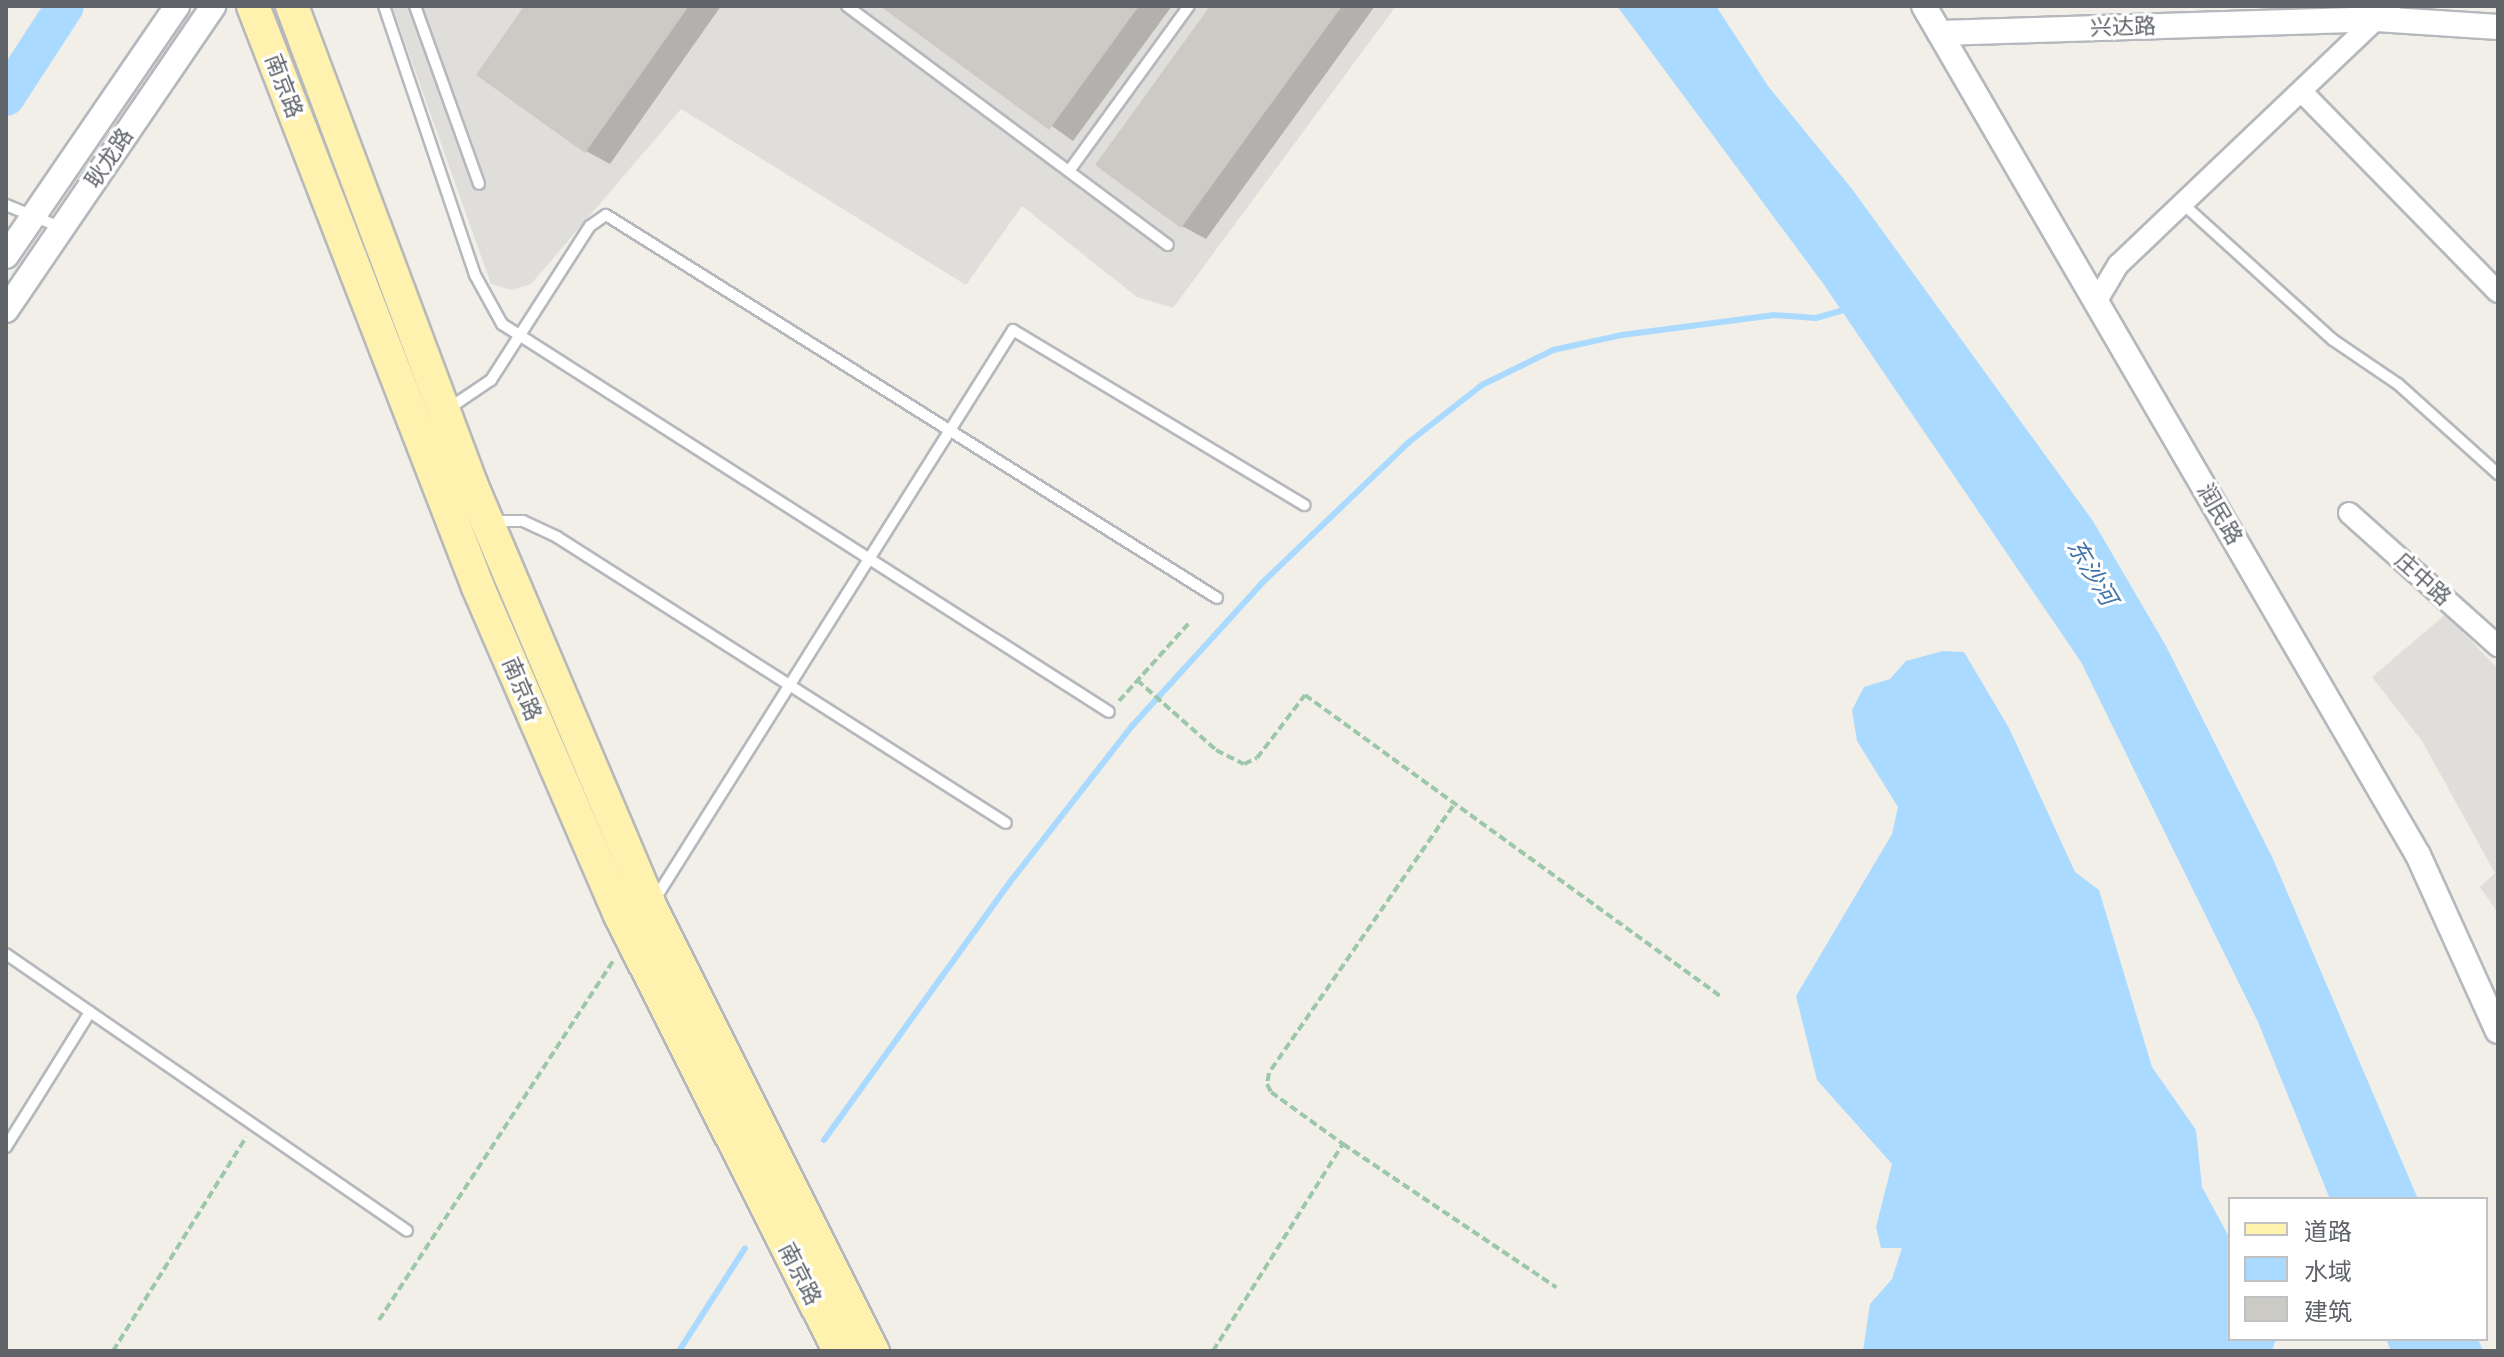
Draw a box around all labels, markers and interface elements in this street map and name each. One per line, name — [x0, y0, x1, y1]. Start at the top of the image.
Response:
street label: 兴达路 — [2090, 13, 2156, 41]
street label: 南京路 — [260, 50, 308, 122]
street label: 耿龙路 — [80, 123, 138, 193]
street label: 润民路 — [2192, 479, 2248, 549]
water label: 东沙河 — [2061, 534, 2123, 610]
street label: 庄中路 — [2390, 547, 2456, 611]
street label: 南京路 — [497, 653, 547, 725]
legend — [2228, 1197, 2488, 1341]
text: 道路 — [2304, 1216, 2352, 1247]
street label: 南京路 — [773, 1239, 827, 1309]
text: 水域 — [2304, 1256, 2352, 1287]
text: 建筑 — [2304, 1296, 2352, 1327]

